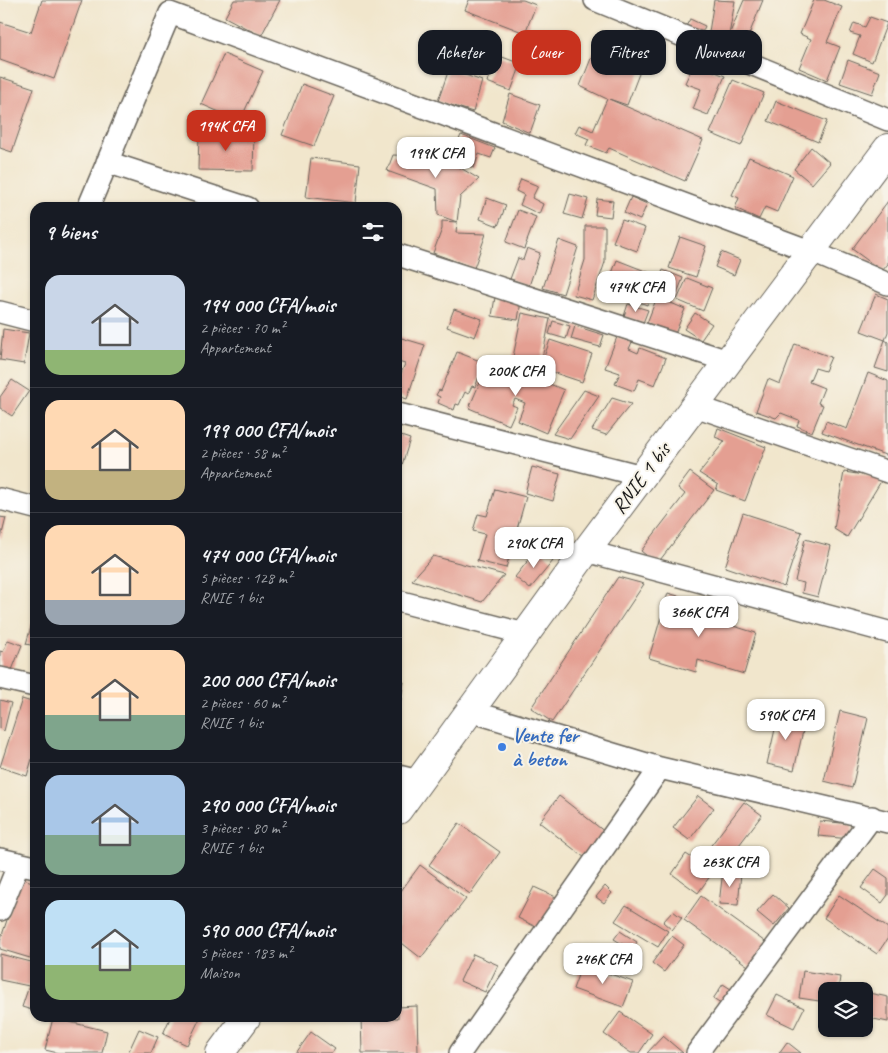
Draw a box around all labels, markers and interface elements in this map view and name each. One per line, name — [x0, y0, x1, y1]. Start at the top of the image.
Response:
chip: Acheter — [418, 30, 502, 75]
chip: Louer — [512, 30, 581, 75]
chip: Filtres — [591, 30, 666, 75]
chip: Nouveau — [676, 30, 762, 75]
pin: 194K CFA — [174, 110, 278, 152]
text: 194K CFA — [198, 116, 254, 136]
pin: 199K CFA — [384, 136, 488, 179]
text: 199K CFA — [408, 143, 464, 163]
icon: filters — [359, 218, 387, 246]
text: 9 biens — [45, 219, 97, 245]
pin: 474K CFA — [584, 270, 688, 313]
text: 474K CFA — [608, 277, 664, 297]
text: 194 000 CFA/mois — [200, 292, 335, 318]
icon: home — [85, 295, 145, 355]
text: 2 pièces · 70 m² — [200, 318, 285, 338]
text: Appartement — [200, 338, 271, 358]
pin: 200K CFA — [464, 354, 568, 397]
text: 200K CFA — [488, 361, 544, 381]
text: 199 000 CFA/mois — [200, 417, 335, 443]
icon: home — [85, 420, 145, 480]
street label: RNIE 1 bis — [606, 436, 677, 519]
text: 2 pièces · 58 m² — [200, 443, 285, 463]
text: Appartement — [200, 463, 271, 483]
pin: 290K CFA — [482, 526, 586, 569]
text: 290K CFA — [506, 533, 562, 553]
text: 474 000 CFA/mois — [200, 542, 335, 568]
icon: home — [85, 545, 145, 605]
text: 5 pièces · 128 m² — [200, 568, 292, 588]
text: RNIE 1 bis — [200, 588, 263, 608]
pin: 366K CFA — [647, 596, 751, 638]
text: 366K CFA — [670, 602, 728, 622]
text: 200 000 CFA/mois — [200, 667, 336, 693]
icon: home — [85, 670, 145, 730]
text: 2 pièces · 60 m² — [200, 693, 285, 713]
pin: 590K CFA — [734, 698, 838, 741]
text: 590K CFA — [758, 705, 814, 725]
text: RNIE 1 bis — [200, 713, 263, 733]
place label: Vente fer à beton — [512, 722, 581, 772]
marker: Vente fer à beton — [496, 741, 508, 753]
text: 290 000 CFA/mois — [200, 792, 335, 818]
icon: home — [85, 795, 145, 855]
text: 3 pièces · 80 m² — [200, 818, 285, 838]
text: RNIE 1 bis — [200, 838, 263, 858]
pin: 263K CFA — [678, 846, 782, 888]
text: 263K CFA — [701, 852, 759, 872]
text: 590 000 CFA/mois — [200, 917, 335, 943]
icon: home — [85, 920, 145, 980]
pin: 246K CFA — [551, 942, 655, 985]
text: 5 pièces · 183 m² — [200, 943, 292, 963]
text: 246K CFA — [574, 949, 632, 969]
text: Maison — [200, 963, 240, 983]
map controls — [818, 982, 873, 1037]
button: layers — [818, 982, 873, 1037]

